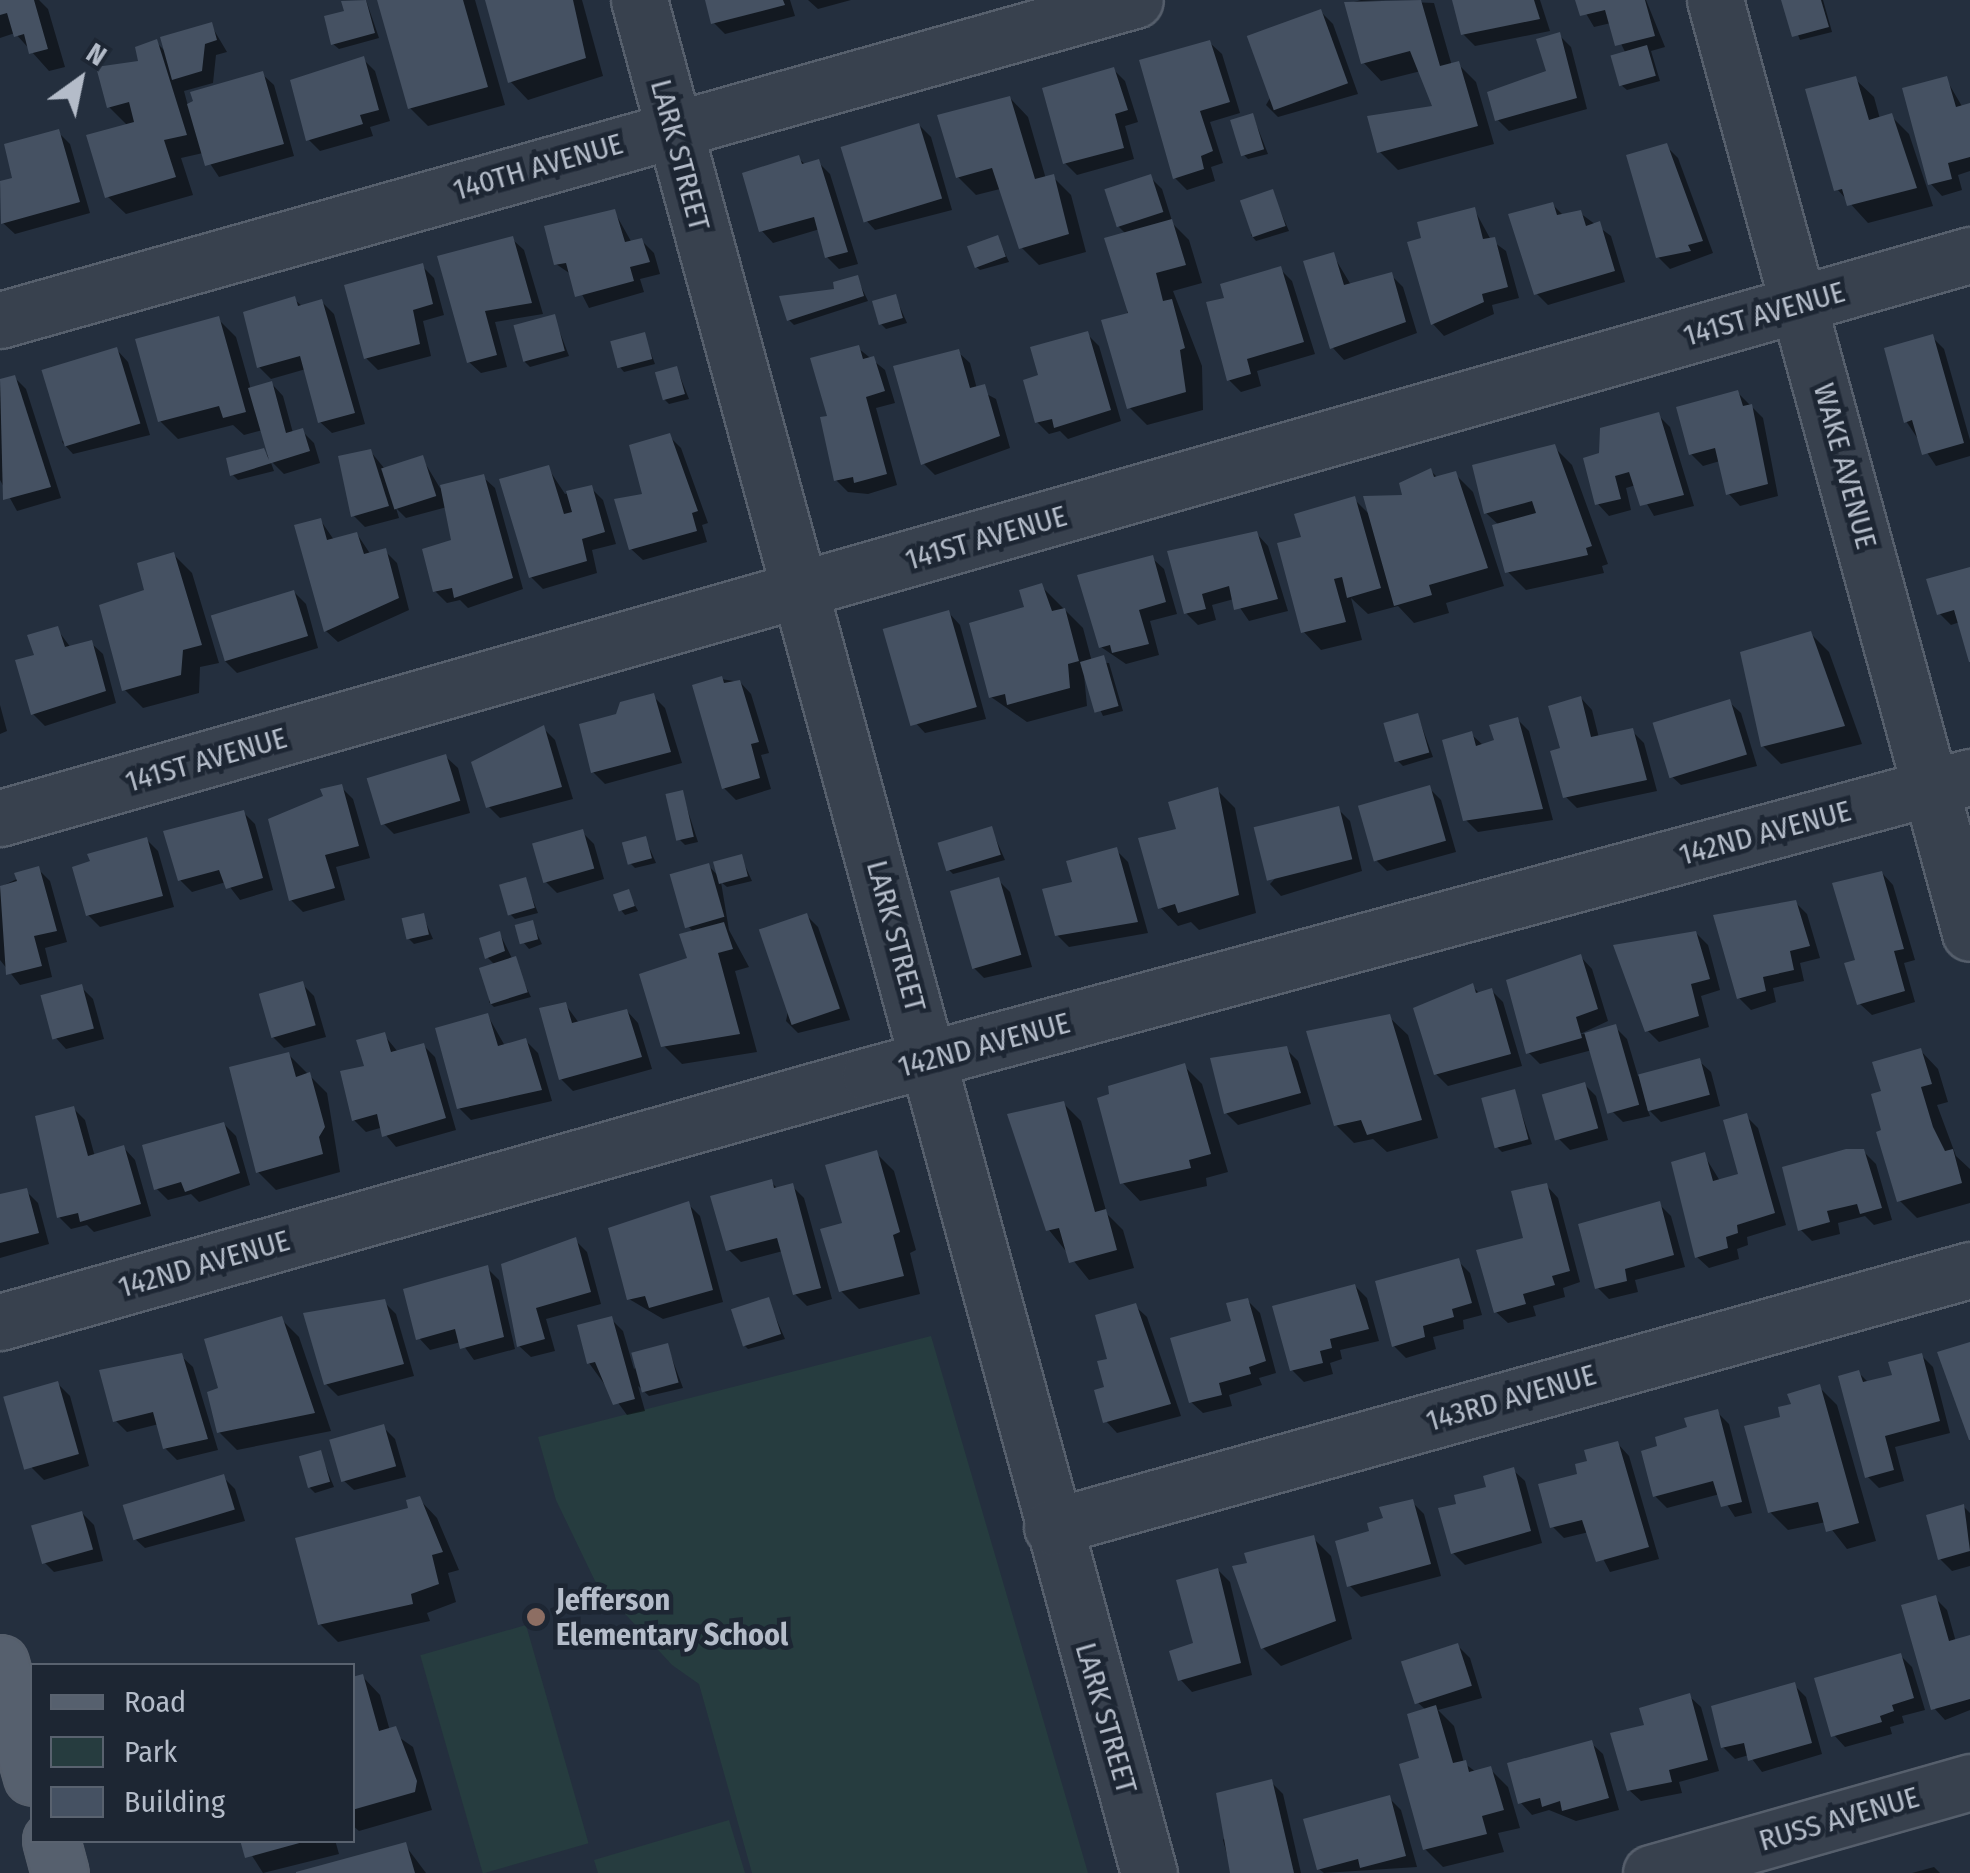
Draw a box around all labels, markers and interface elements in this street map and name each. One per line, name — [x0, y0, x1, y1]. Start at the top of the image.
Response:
north arrow — [30, 30, 130, 130]
text: N — [81, 36, 113, 73]
street label: LARK STREET — [643, 76, 717, 234]
street label: 140TH AVENUE — [449, 126, 627, 208]
street label: 141ST AVENUE — [1679, 274, 1849, 354]
street label: WAKE AVENUE — [1806, 379, 1884, 553]
street label: 141ST AVENUE — [901, 498, 1071, 578]
street label: 141ST AVENUE — [121, 720, 291, 800]
street label: 142ND AVENUE — [1675, 793, 1855, 873]
street label: LARK STREET — [859, 857, 933, 1015]
street label: 142ND AVENUE — [894, 1005, 1074, 1085]
street label: 142ND AVENUE — [114, 1222, 294, 1306]
street label: 143RD AVENUE — [1422, 1357, 1600, 1439]
place label: Jefferson Elementary School — [556, 1582, 788, 1652]
marker: Jefferson Elementary School — [525, 1606, 547, 1628]
street label: LARK STREET — [1067, 1639, 1145, 1797]
legend — [30, 1663, 355, 1843]
text: Road — [124, 1684, 186, 1720]
text: Park — [124, 1734, 177, 1770]
street label: RUSS AVENUE — [1755, 1779, 1923, 1859]
text: Building — [124, 1784, 225, 1820]

